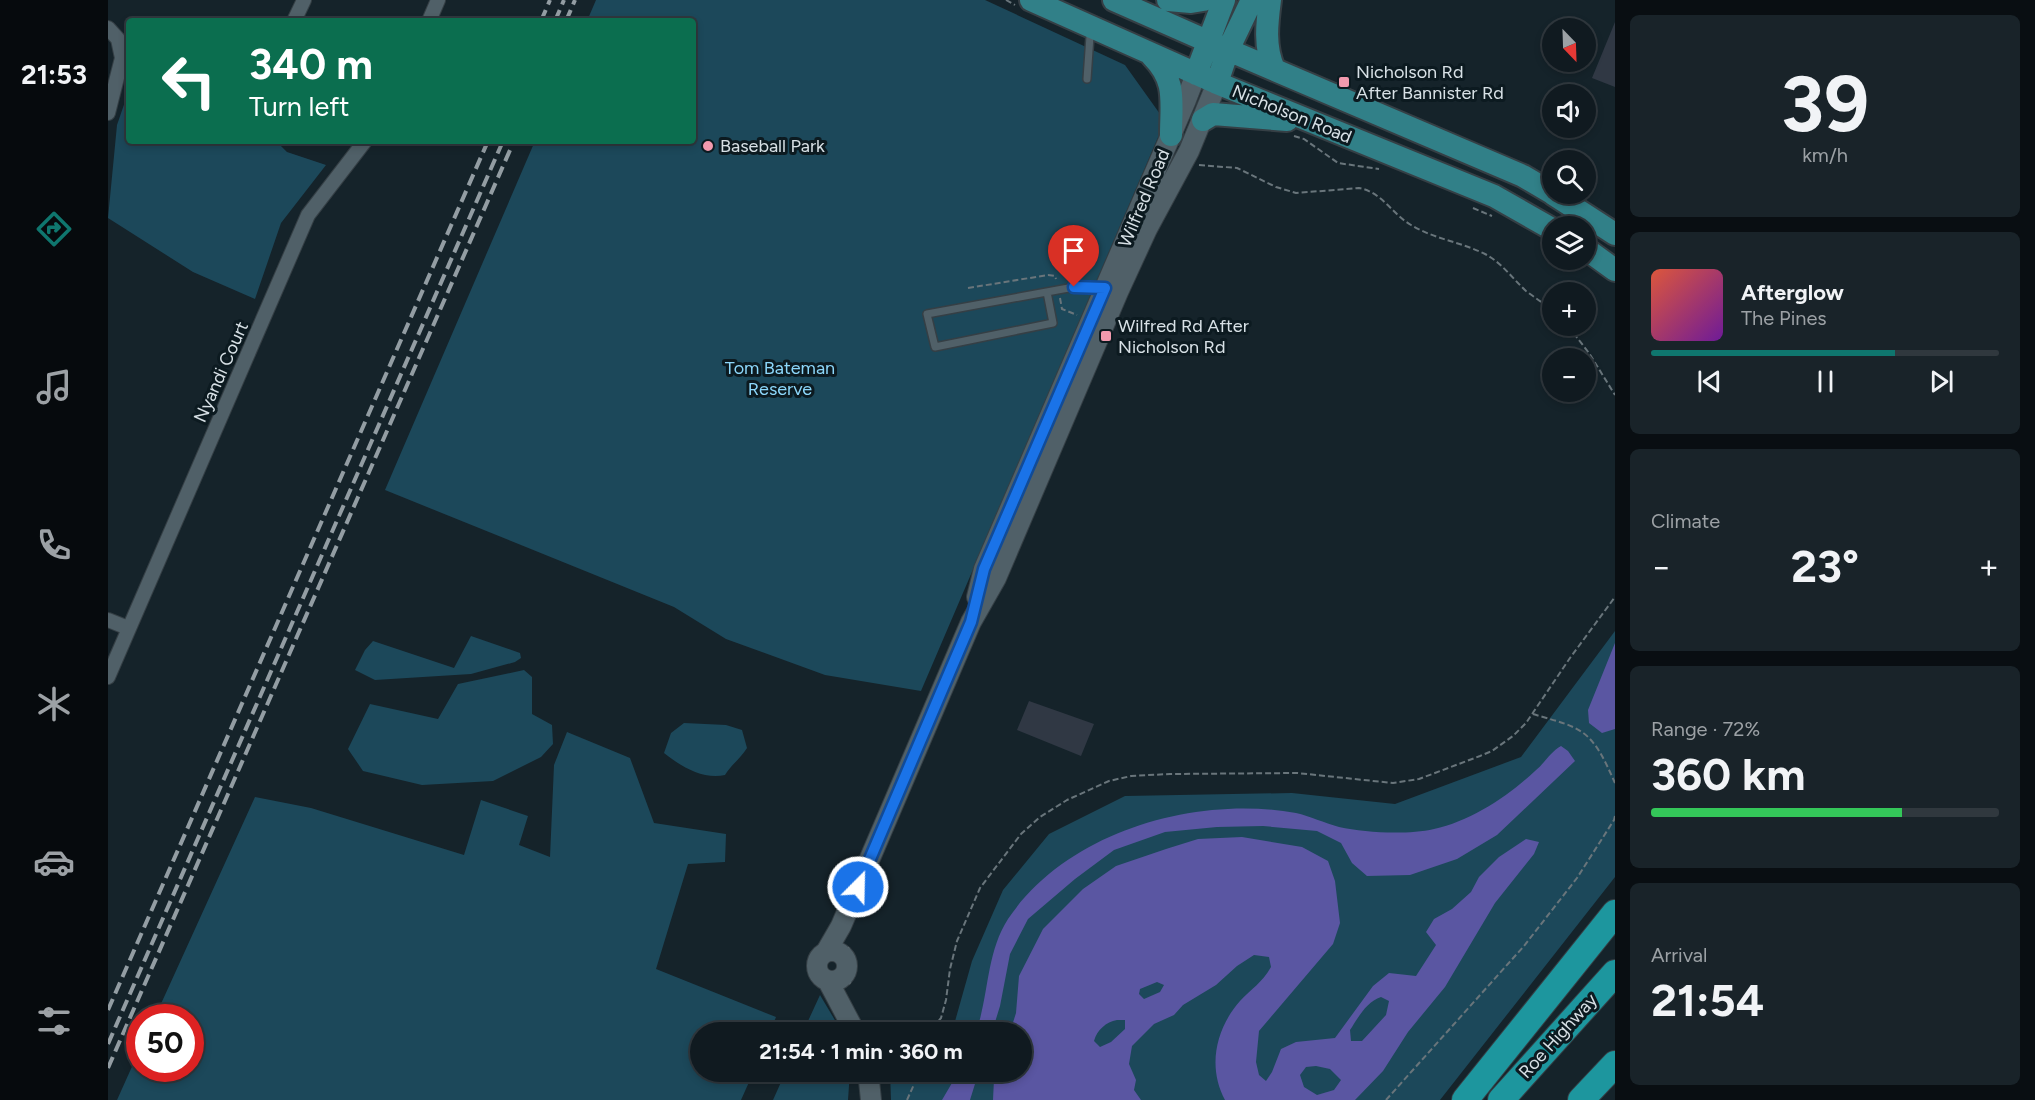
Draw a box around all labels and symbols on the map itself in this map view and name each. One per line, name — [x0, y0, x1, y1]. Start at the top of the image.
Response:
north arrow — [1542, 18, 1596, 72]
place label: Nicholson Rd After Bannister Rd — [1356, 61, 1504, 104]
marker: Nicholson Rd After Bannister Rd — [1337, 75, 1351, 89]
street label: Nicholson Road — [1229, 80, 1355, 148]
place label: Baseball Park — [720, 135, 825, 157]
marker: Baseball Park — [701, 139, 715, 153]
street label: Wilfred Road — [1113, 146, 1175, 250]
pin — [1048, 225, 1099, 287]
place label: Wilfred Rd After Nicholson Rd — [1118, 315, 1249, 358]
street label: Nyandi Court — [189, 318, 253, 426]
marker: Wilfred Rd After Nicholson Rd — [1099, 329, 1113, 343]
park label: Tom Bateman Reserve — [725, 357, 835, 400]
position arrow — [826, 855, 890, 919]
street label: Roe Highway — [1514, 989, 1602, 1083]
speed limit sign: 50 — [126, 1004, 204, 1082]

